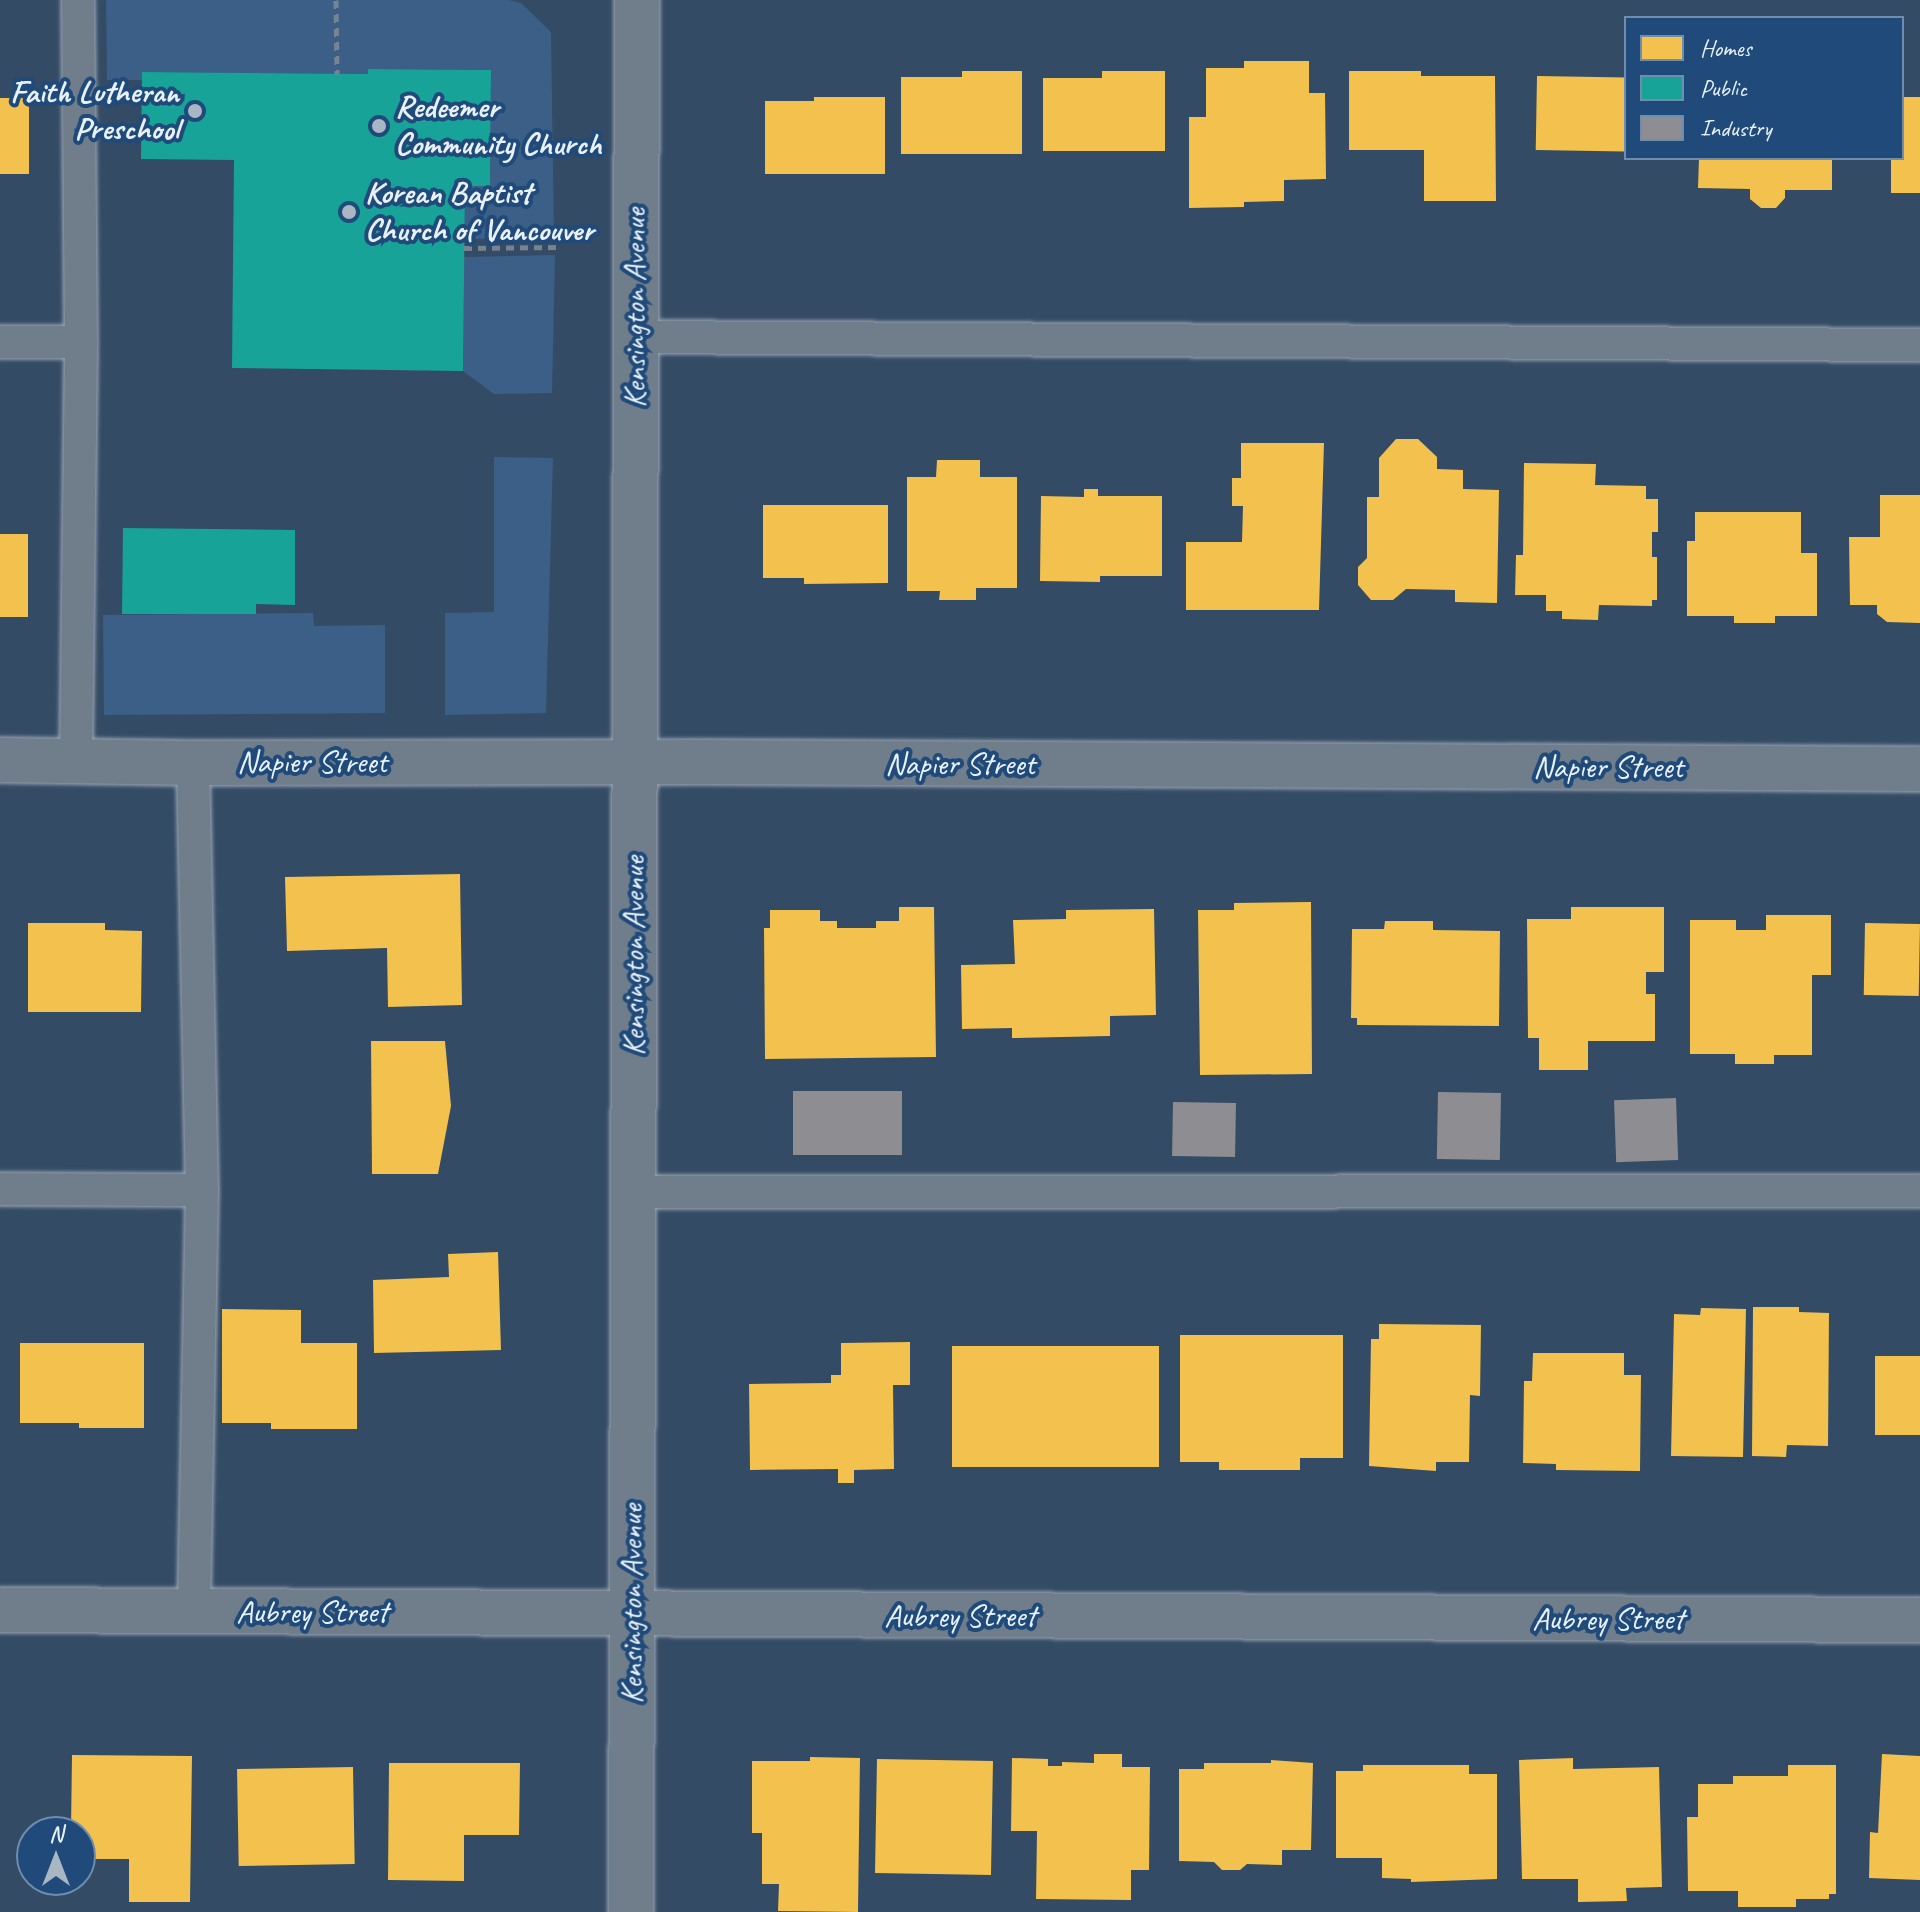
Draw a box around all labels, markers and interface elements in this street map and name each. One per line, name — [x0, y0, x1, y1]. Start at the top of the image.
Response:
legend — [1624, 16, 1904, 160]
text: Homes — [1700, 33, 1751, 63]
text: Public — [1700, 73, 1747, 103]
place label: Faith Lutheran Preschool — [11, 74, 179, 149]
place label: Redeemer Community Church — [395, 89, 603, 164]
marker: Faith Lutheran Preschool — [186, 102, 204, 120]
text: Industry — [1700, 113, 1771, 143]
marker: Redeemer Community Church — [370, 117, 388, 135]
place label: Korean Baptist Church of Vancouver — [365, 175, 594, 250]
marker: Korean Baptist Church of Vancouver — [340, 203, 358, 221]
street label: Kensington Avenue — [616, 208, 654, 408]
street label: Napier Street — [237, 743, 387, 781]
street label: Napier Street — [885, 745, 1035, 783]
street label: Napier Street — [1533, 748, 1683, 786]
street label: Kensington Avenue — [615, 856, 653, 1056]
street label: Kensington Avenue — [613, 1504, 651, 1704]
street label: Aubrey Street — [236, 1593, 388, 1631]
street label: Aubrey Street — [884, 1597, 1036, 1635]
street label: Aubrey Street — [1532, 1600, 1684, 1638]
north arrow — [16, 1816, 96, 1896]
text: N — [49, 1820, 63, 1848]

